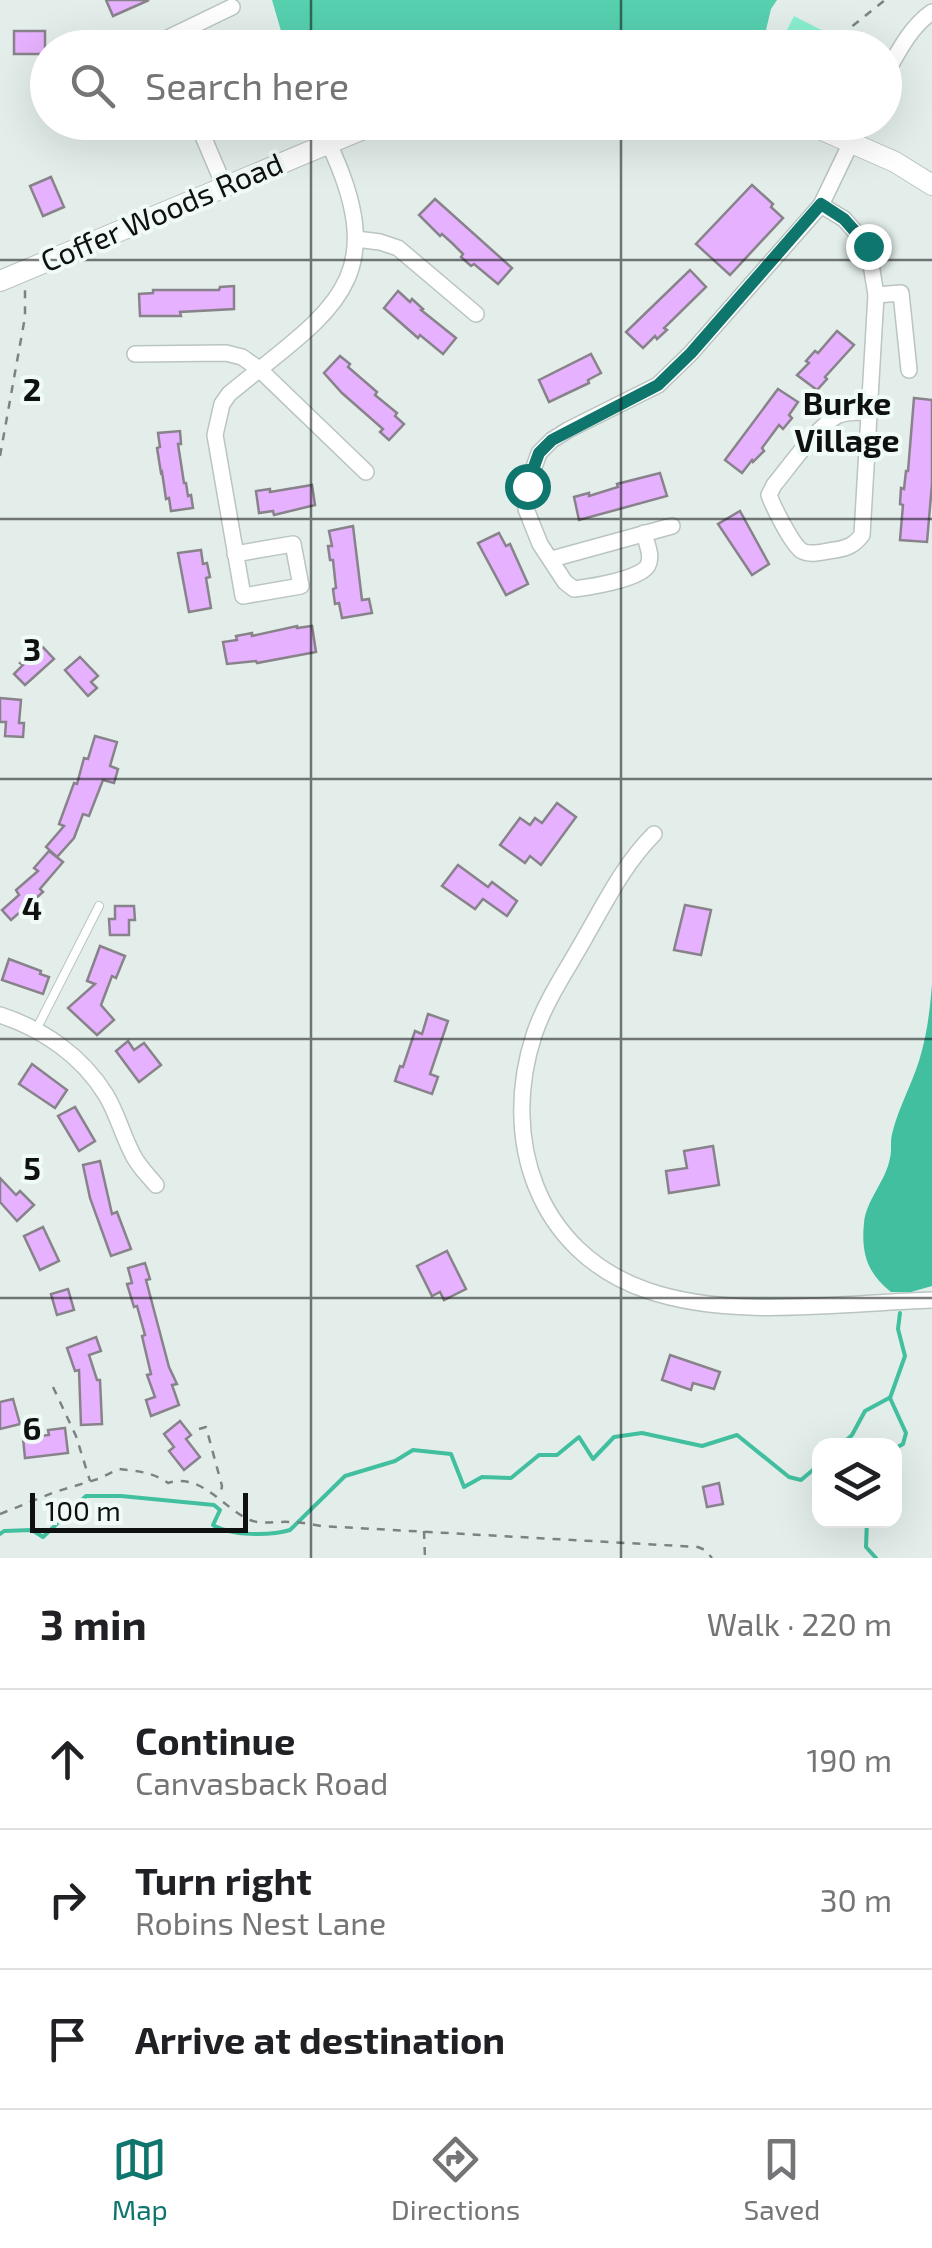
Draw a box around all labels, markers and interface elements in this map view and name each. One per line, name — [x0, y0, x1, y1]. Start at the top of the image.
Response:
search box — [30, 30, 902, 140]
icon: search — [65, 58, 120, 113]
text: Search here — [145, 62, 349, 108]
street label: Coffer Woods Road — [35, 144, 288, 278]
route end — [846, 224, 892, 270]
text: 2 — [23, 369, 41, 407]
district label: Burke Village — [794, 383, 900, 458]
route start — [505, 464, 551, 510]
text: 3 — [23, 629, 41, 667]
text: 4 — [22, 888, 42, 926]
text: 5 — [23, 1148, 41, 1186]
text: 6 — [23, 1408, 41, 1446]
map controls — [812, 1438, 902, 1528]
button: layers — [812, 1438, 902, 1528]
scale bar — [30, 1488, 248, 1532]
text: 100 m — [45, 1493, 121, 1527]
text: 3 min — [40, 1598, 147, 1648]
text: Walk · 220 m — [707, 1604, 892, 1642]
text: Continue — [135, 1717, 295, 1763]
icon: ahead — [40, 1732, 95, 1787]
text: 190 m — [806, 1740, 892, 1778]
text: Canvasback Road — [135, 1763, 388, 1801]
text: Turn right — [135, 1857, 312, 1903]
icon: right — [40, 1872, 95, 1927]
text: 30 m — [820, 1880, 892, 1918]
text: Robins Nest Lane — [135, 1903, 386, 1941]
icon: arrive — [40, 2012, 95, 2067]
text: Arrive at destination — [135, 2016, 505, 2062]
tab: Map — [112, 2132, 168, 2226]
tab: Directions — [391, 2132, 520, 2226]
tab: Saved — [744, 2132, 820, 2226]

